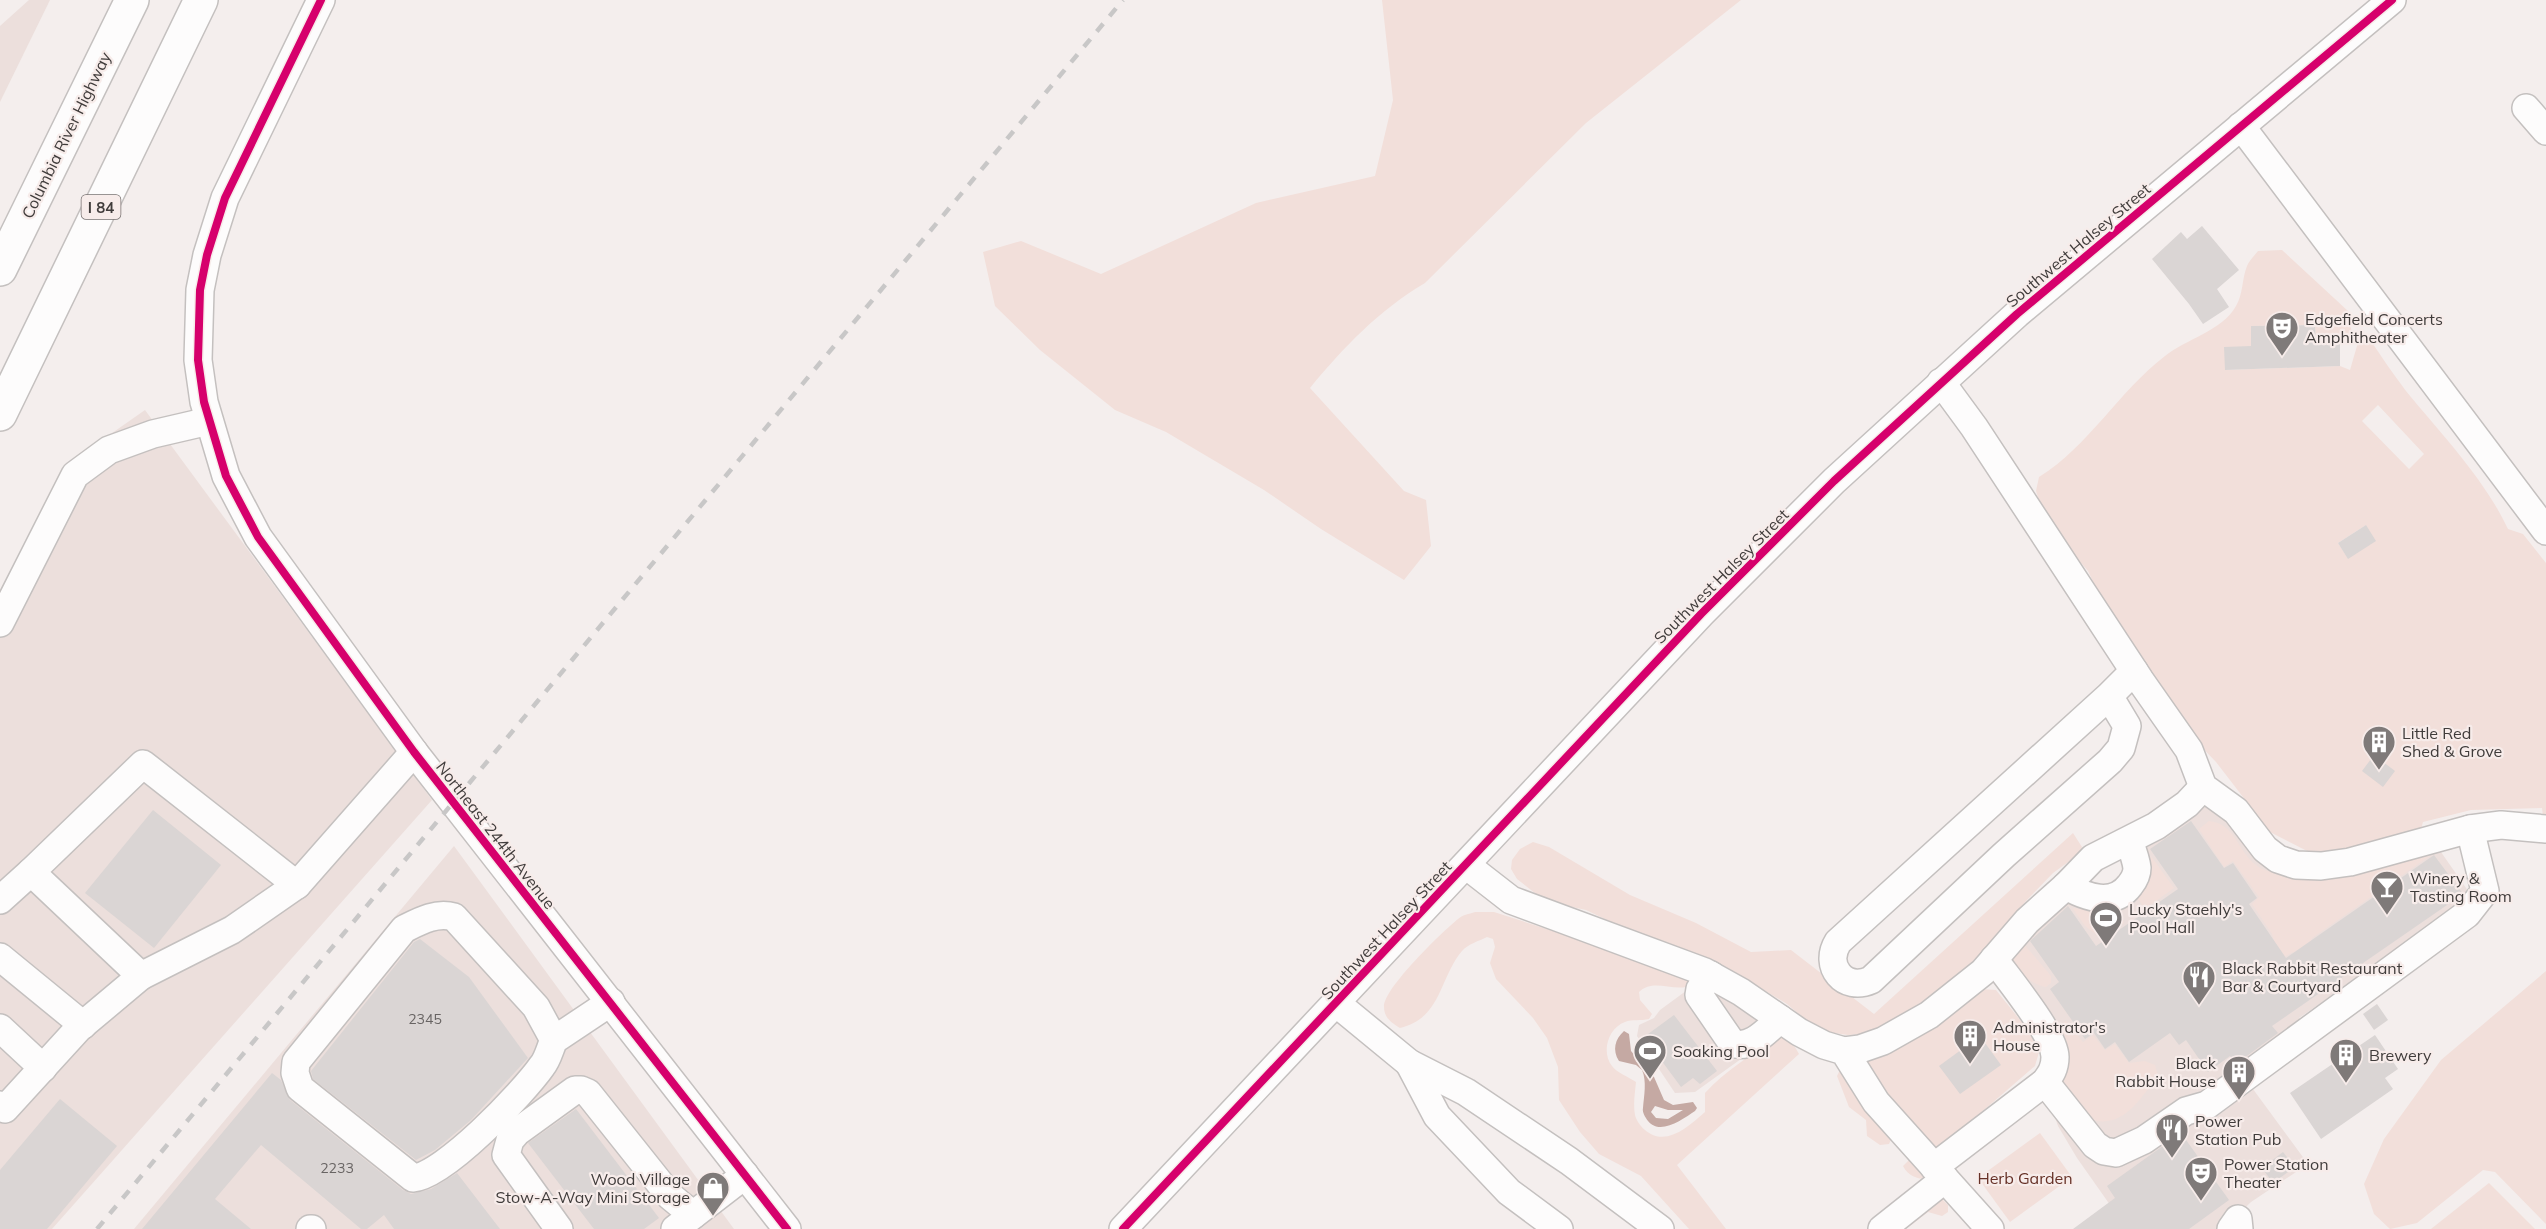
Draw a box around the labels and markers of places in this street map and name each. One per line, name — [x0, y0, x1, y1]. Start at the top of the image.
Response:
place label: Edgefield Concerts Amphitheater — [2305, 309, 2443, 347]
theatre icon: Edgefield Concerts Amphitheater — [2264, 310, 2300, 357]
place label: Little Red Shed & Grove — [2402, 723, 2502, 761]
building icon: Little Red Shed & Grove — [2361, 724, 2397, 771]
place label: Winery & Tasting Room — [2410, 868, 2512, 906]
bar icon: Winery & Tasting Room — [2369, 869, 2405, 916]
place label: Lucky Staehly's Pool Hall — [2129, 899, 2242, 937]
sports icon: Lucky Staehly's Pool Hall — [2088, 900, 2124, 947]
place label: Black Rabbit Restaurant Bar & Courtyard — [2222, 958, 2403, 996]
restaurant icon: Black Rabbit Restaurant Bar & Courtyard — [2181, 959, 2217, 1006]
place label: Administrator's House — [1993, 1017, 2106, 1055]
building icon: Administrator's House — [1952, 1018, 1988, 1065]
sports icon: Soaking Pool — [1632, 1033, 1668, 1080]
building icon: Brewery — [2328, 1037, 2364, 1084]
place label: Soaking Pool — [1673, 1041, 1769, 1061]
place label: Brewery — [2369, 1045, 2432, 1065]
place label: Black Rabbit House — [2115, 1053, 2217, 1091]
building icon: Black Rabbit House — [2221, 1054, 2257, 1101]
place label: Power Station Pub — [2195, 1111, 2281, 1149]
restaurant icon: Power Station Pub — [2154, 1112, 2190, 1159]
place label: Power Station Theater — [2224, 1154, 2329, 1192]
theatre icon: Power Station Theater — [2183, 1155, 2219, 1202]
place label: Wood Village Stow-A-Way Mini Storage — [496, 1169, 690, 1207]
shop icon: Wood Village Stow-A-Way Mini Storage — [695, 1170, 731, 1217]

